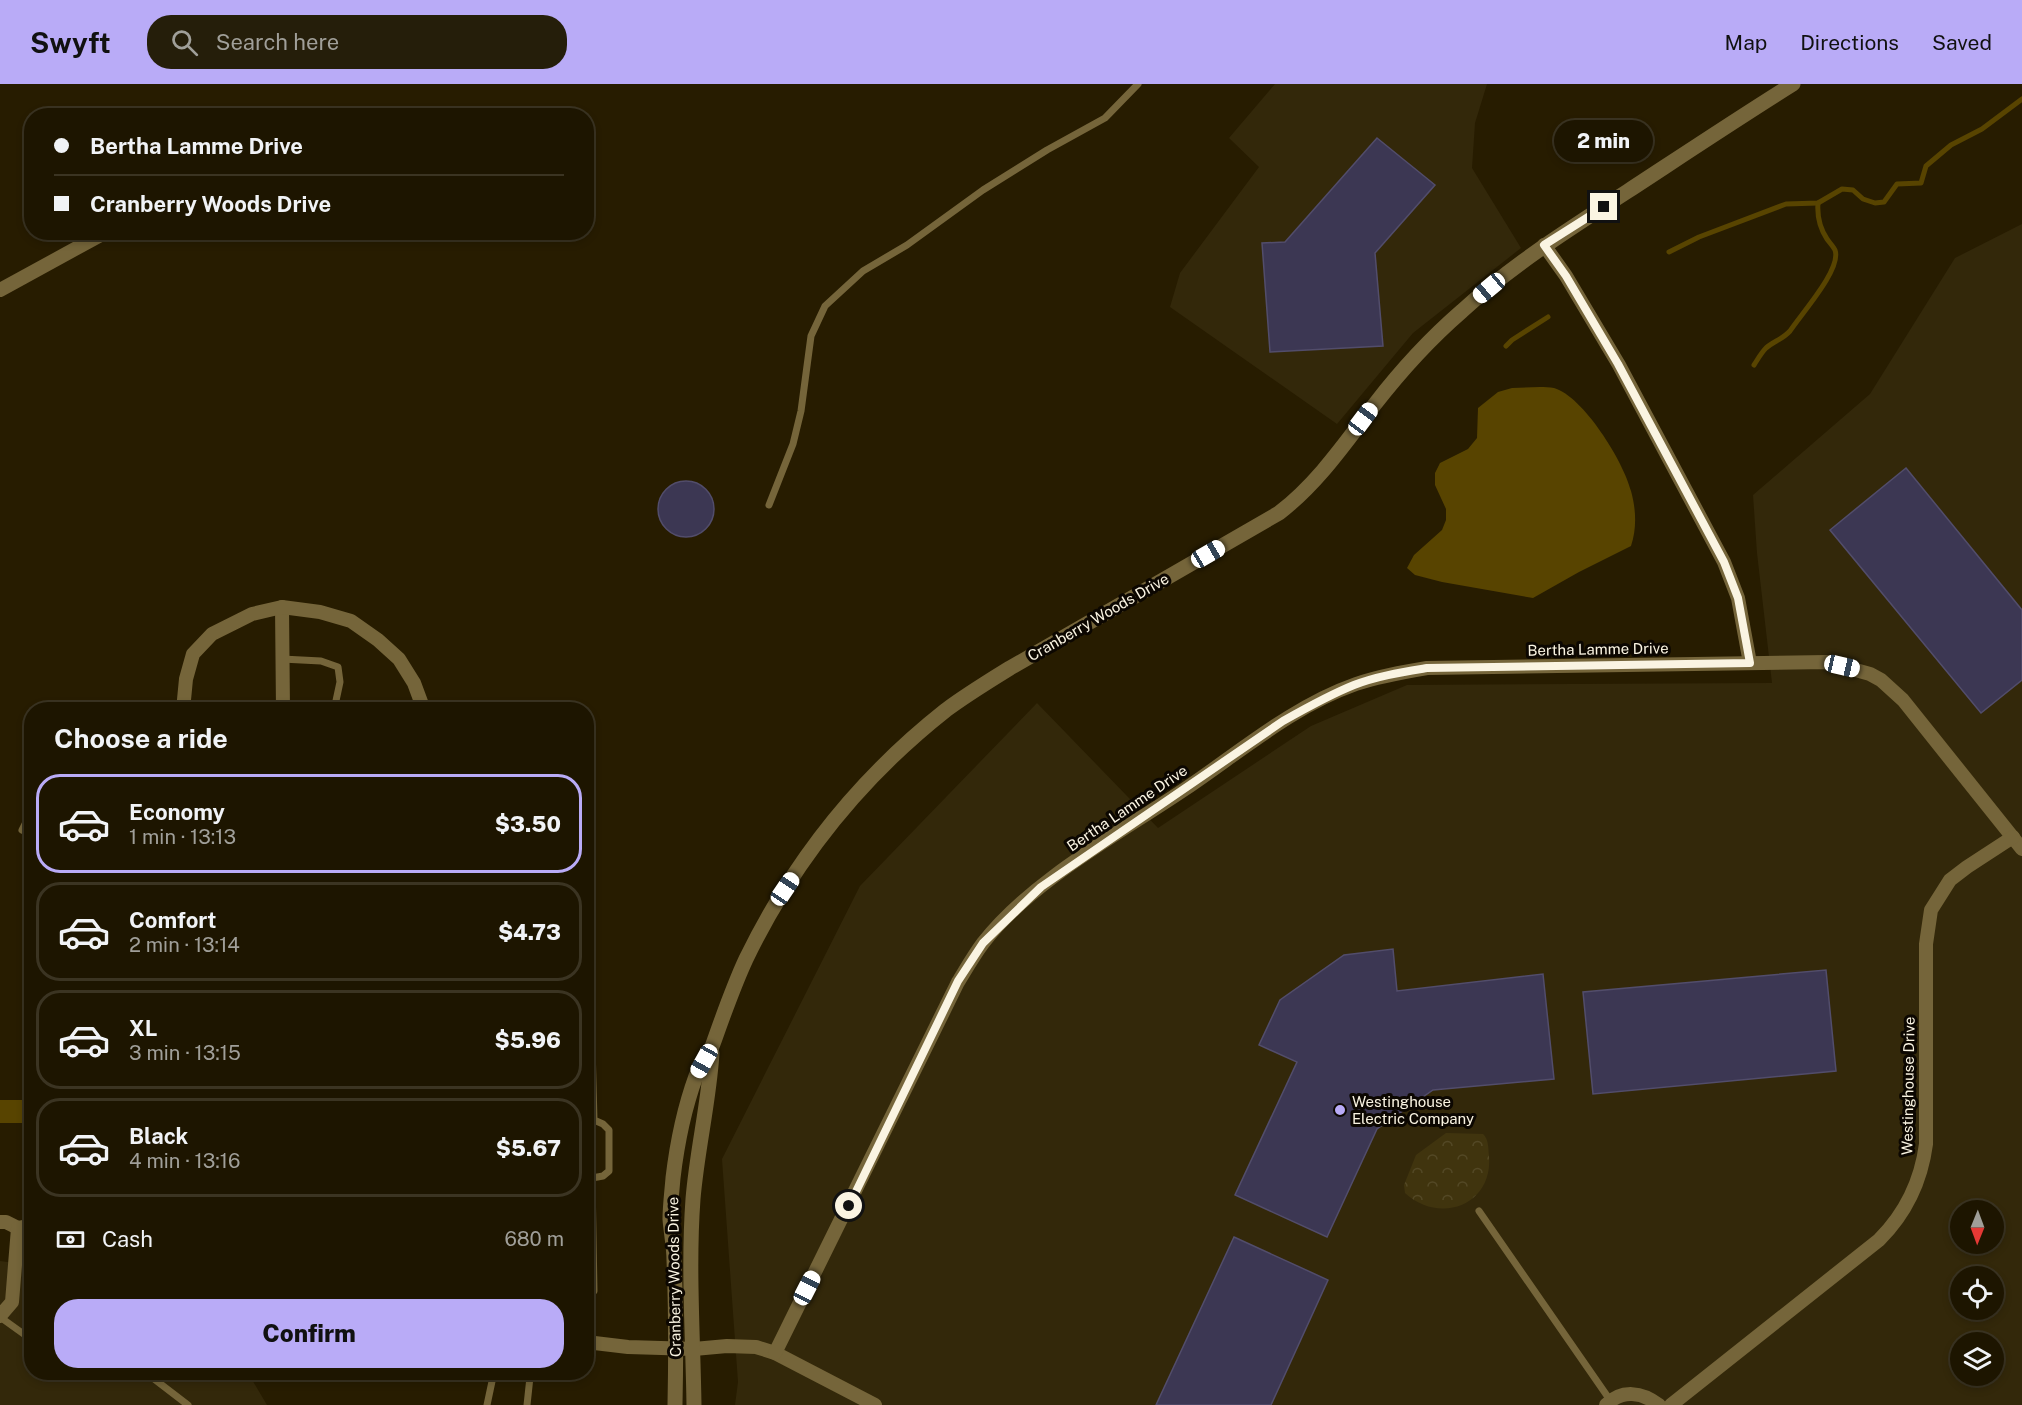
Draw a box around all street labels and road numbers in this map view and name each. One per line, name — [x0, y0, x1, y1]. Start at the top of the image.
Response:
street label: Cranberry Woods Drive — [1024, 570, 1172, 664]
street label: Bertha Lamme Drive — [1527, 639, 1669, 659]
street label: Bertha Lamme Drive — [1064, 761, 1190, 855]
street label: Westinghouse Drive — [1898, 1017, 1918, 1155]
street label: Cranberry Woods Drive — [664, 1197, 684, 1357]

